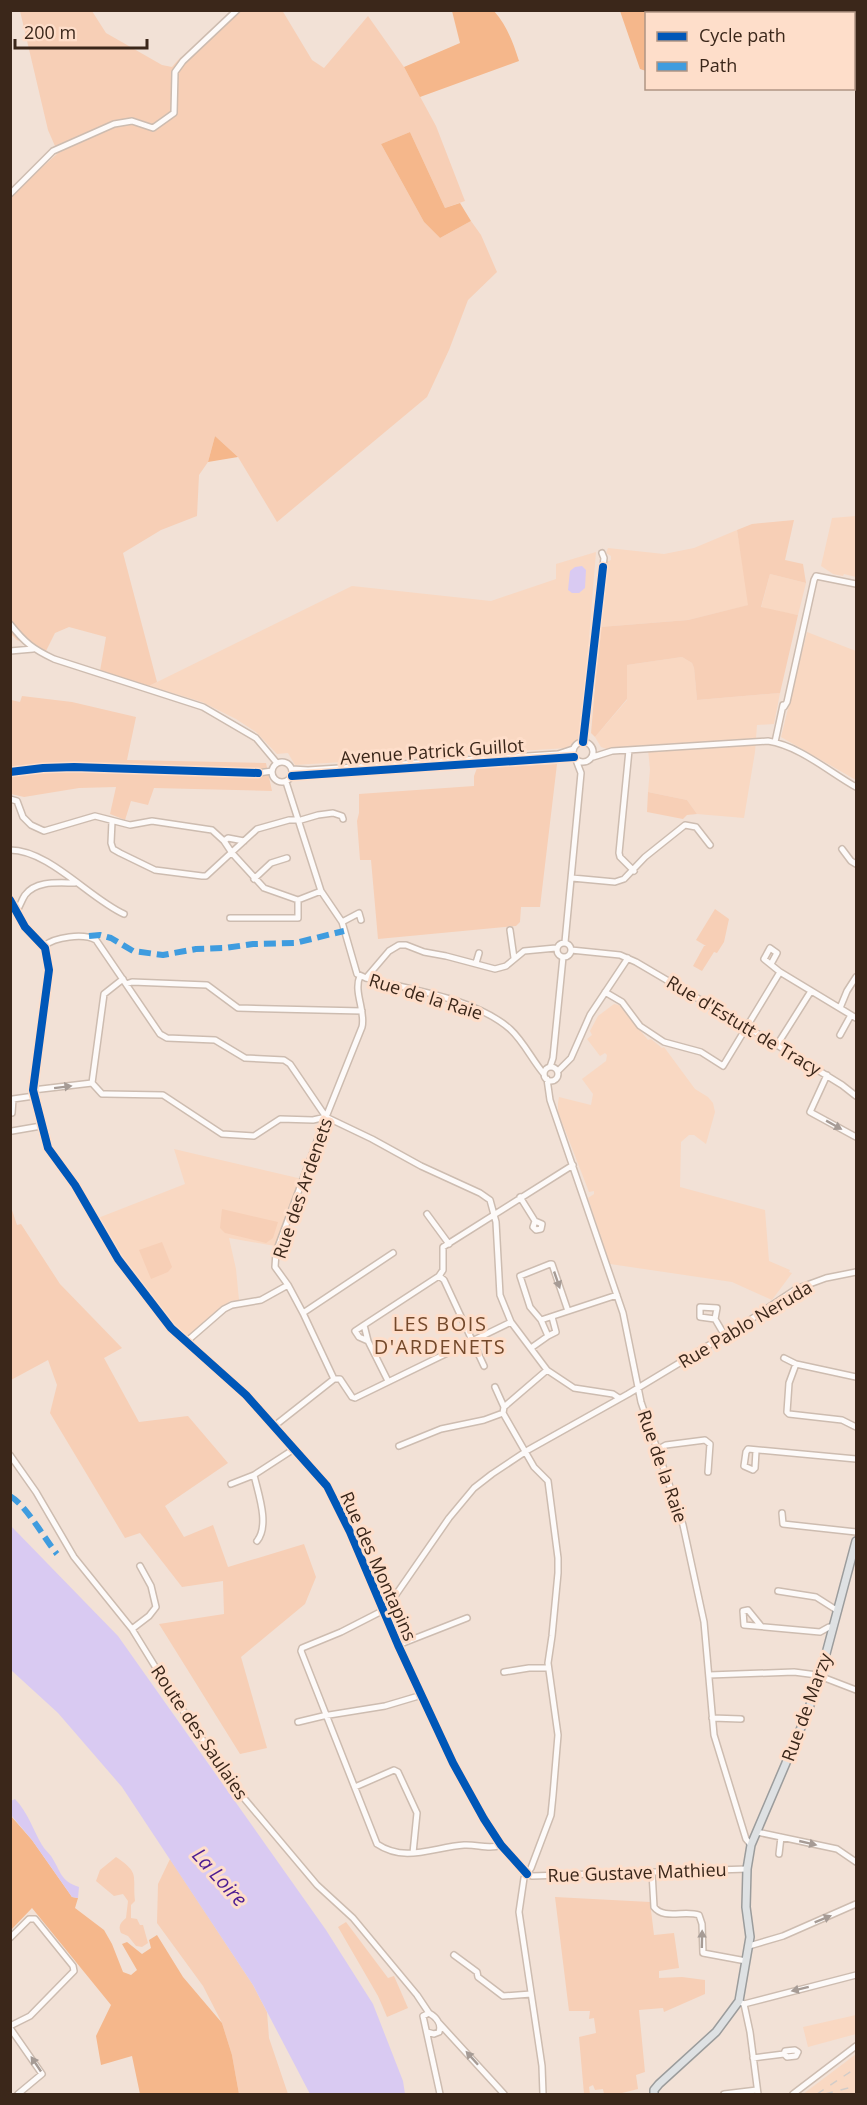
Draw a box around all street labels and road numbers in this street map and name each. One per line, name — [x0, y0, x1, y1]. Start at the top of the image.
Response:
street label: Avenue Patrick Guillot — [339, 733, 525, 769]
street label: Rue de la Raie — [366, 967, 486, 1025]
street label: Rue d'Estutt de Tracy — [662, 969, 827, 1081]
street label: Rue des Ardenets — [267, 1114, 337, 1262]
street label: Rue Pablo Neruda — [674, 1275, 816, 1373]
street label: Rue de la Raie — [632, 1406, 694, 1526]
street label: Rue des Montapins — [335, 1488, 423, 1644]
street label: Rue de Marzy — [775, 1649, 837, 1765]
street label: Route des Saulaies — [146, 1660, 254, 1804]
street label: Rue Gustave Mathieu — [547, 1857, 727, 1887]

